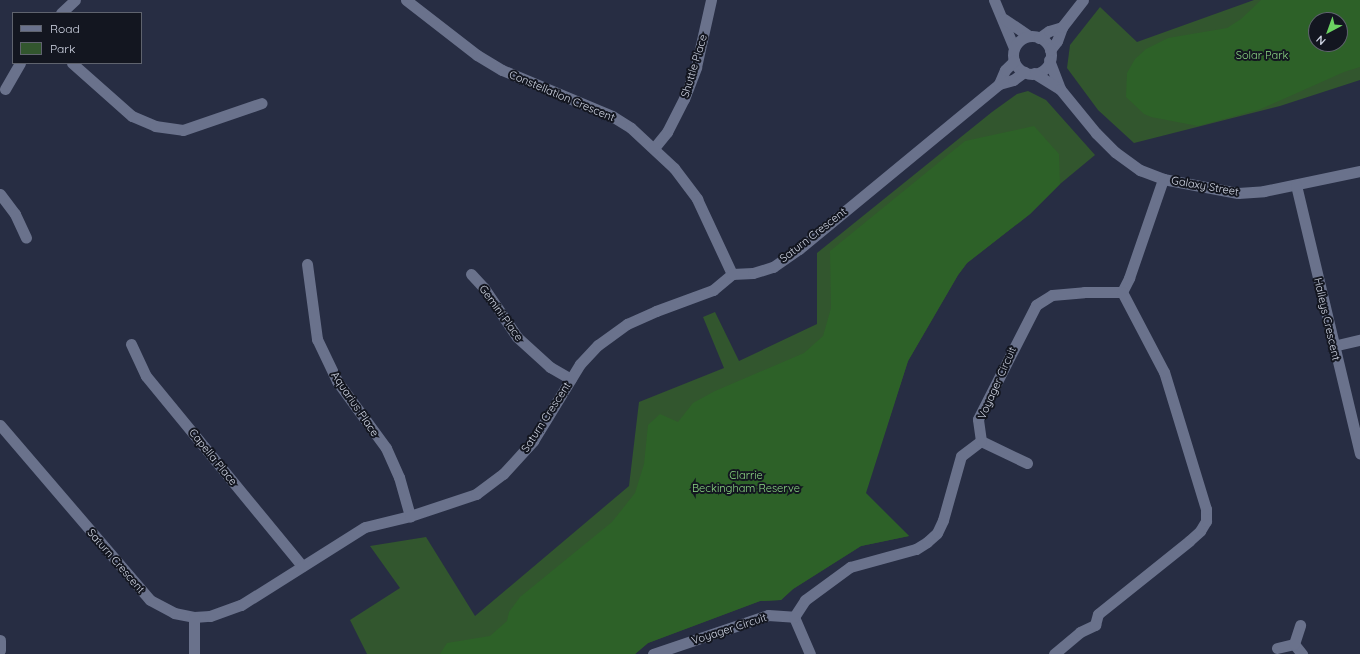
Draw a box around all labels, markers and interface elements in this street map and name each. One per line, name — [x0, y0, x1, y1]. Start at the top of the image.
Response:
legend — [12, 12, 142, 64]
north arrow — [1308, 12, 1348, 52]
text: Road — [50, 21, 80, 36]
text: N — [1313, 32, 1328, 48]
street label: Shuttle Place — [678, 33, 710, 99]
text: Park — [50, 41, 75, 56]
park label: Solar Park — [1236, 48, 1288, 62]
street label: Constellation Crescent — [507, 68, 617, 124]
street label: Galaxy Street — [1170, 174, 1240, 198]
street label: Saturn Crescent — [777, 205, 849, 265]
street label: Halleys Crescent — [1311, 276, 1343, 362]
street label: Gemini Place — [476, 283, 526, 343]
street label: Voyager Circuit — [975, 345, 1019, 421]
street label: Aquarius Place — [328, 369, 382, 439]
street label: Saturn Crescent — [518, 379, 574, 455]
street label: Capella Place — [186, 426, 240, 488]
park label: Clarrie Beckingham Reserve — [692, 469, 800, 495]
street label: Saturn Crescent — [84, 526, 148, 596]
street label: Voyager Circuit — [690, 611, 768, 647]

